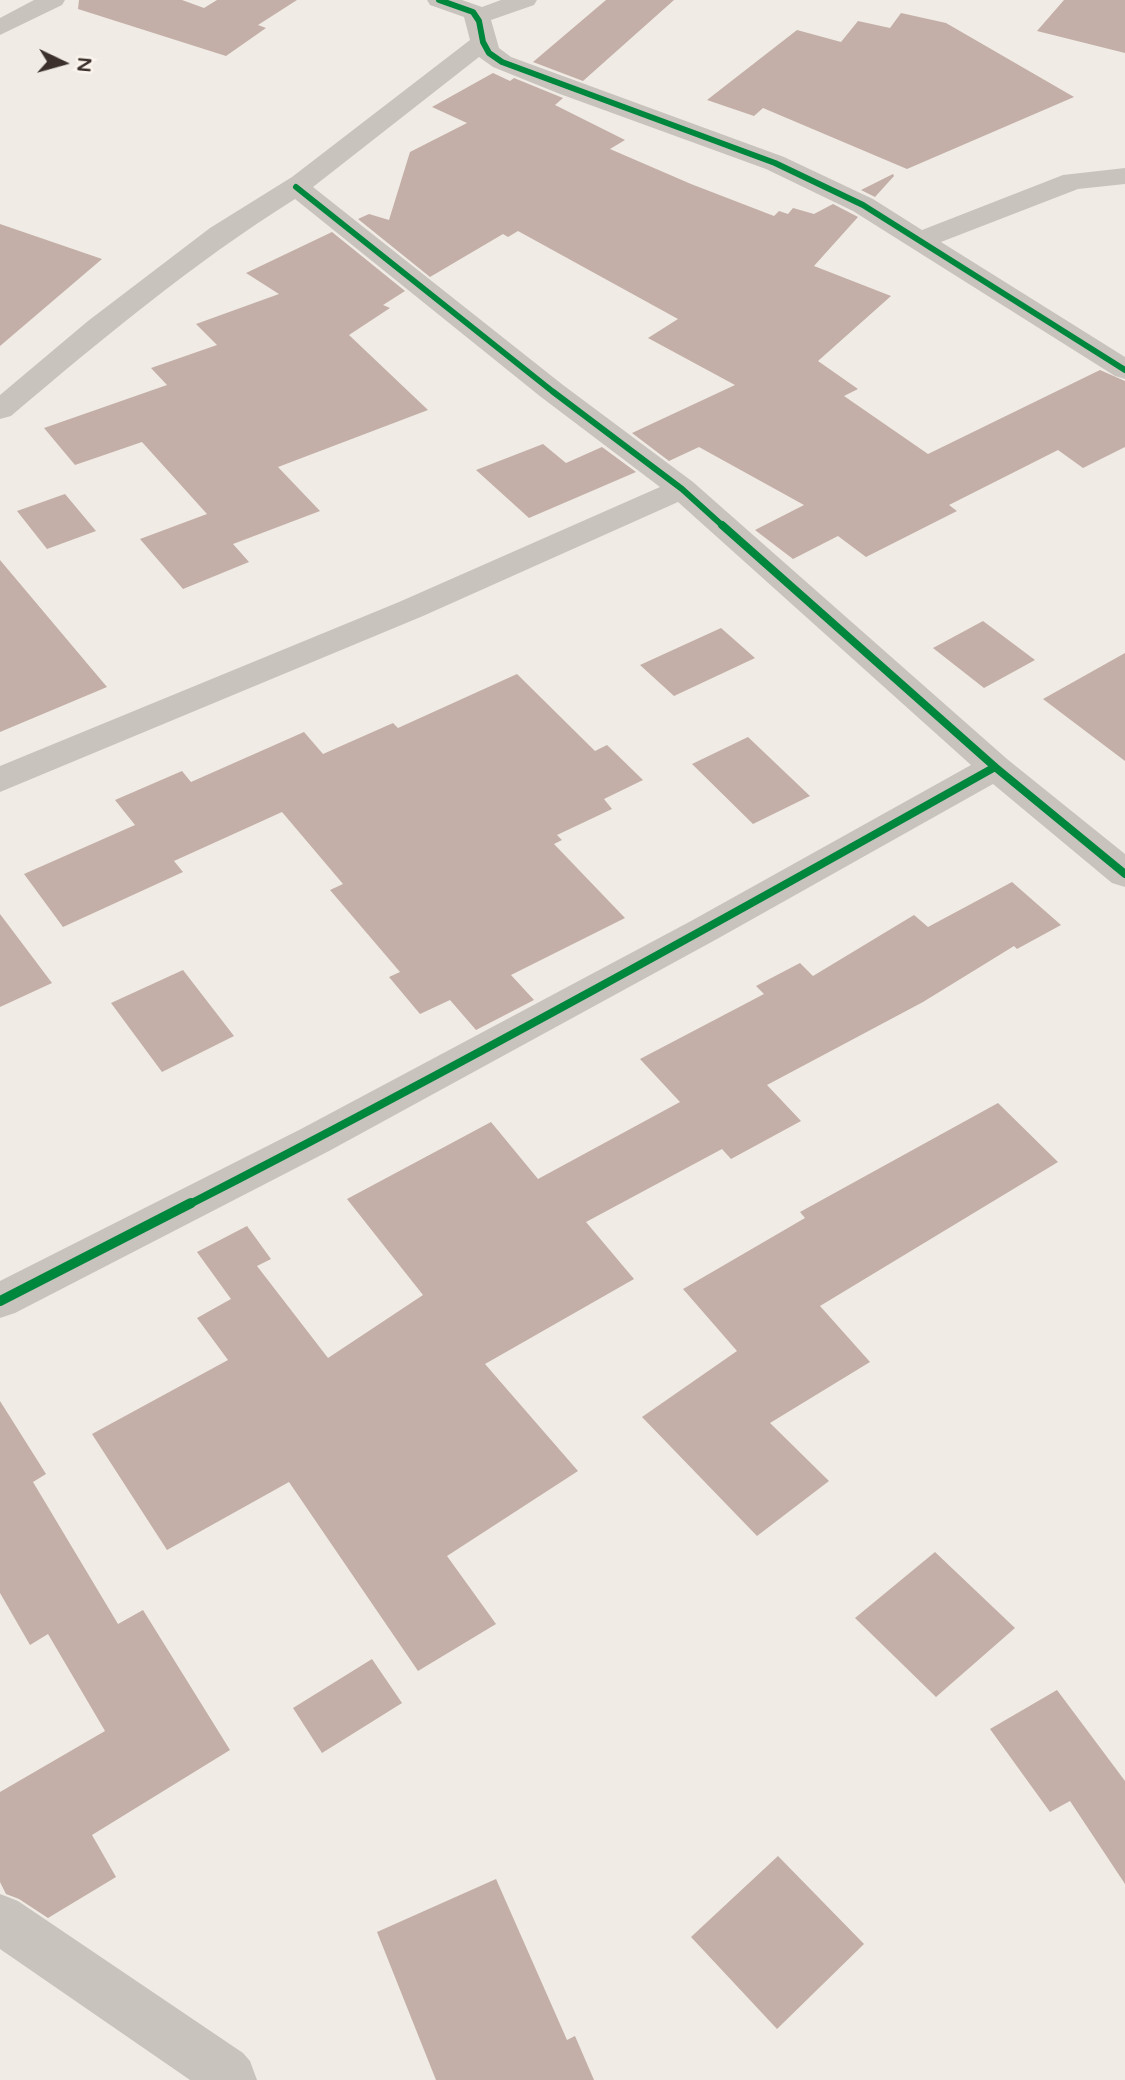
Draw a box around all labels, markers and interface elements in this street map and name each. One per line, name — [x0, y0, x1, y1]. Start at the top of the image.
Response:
north arrow — [28, 28, 98, 98]
text: N — [72, 56, 96, 73]

